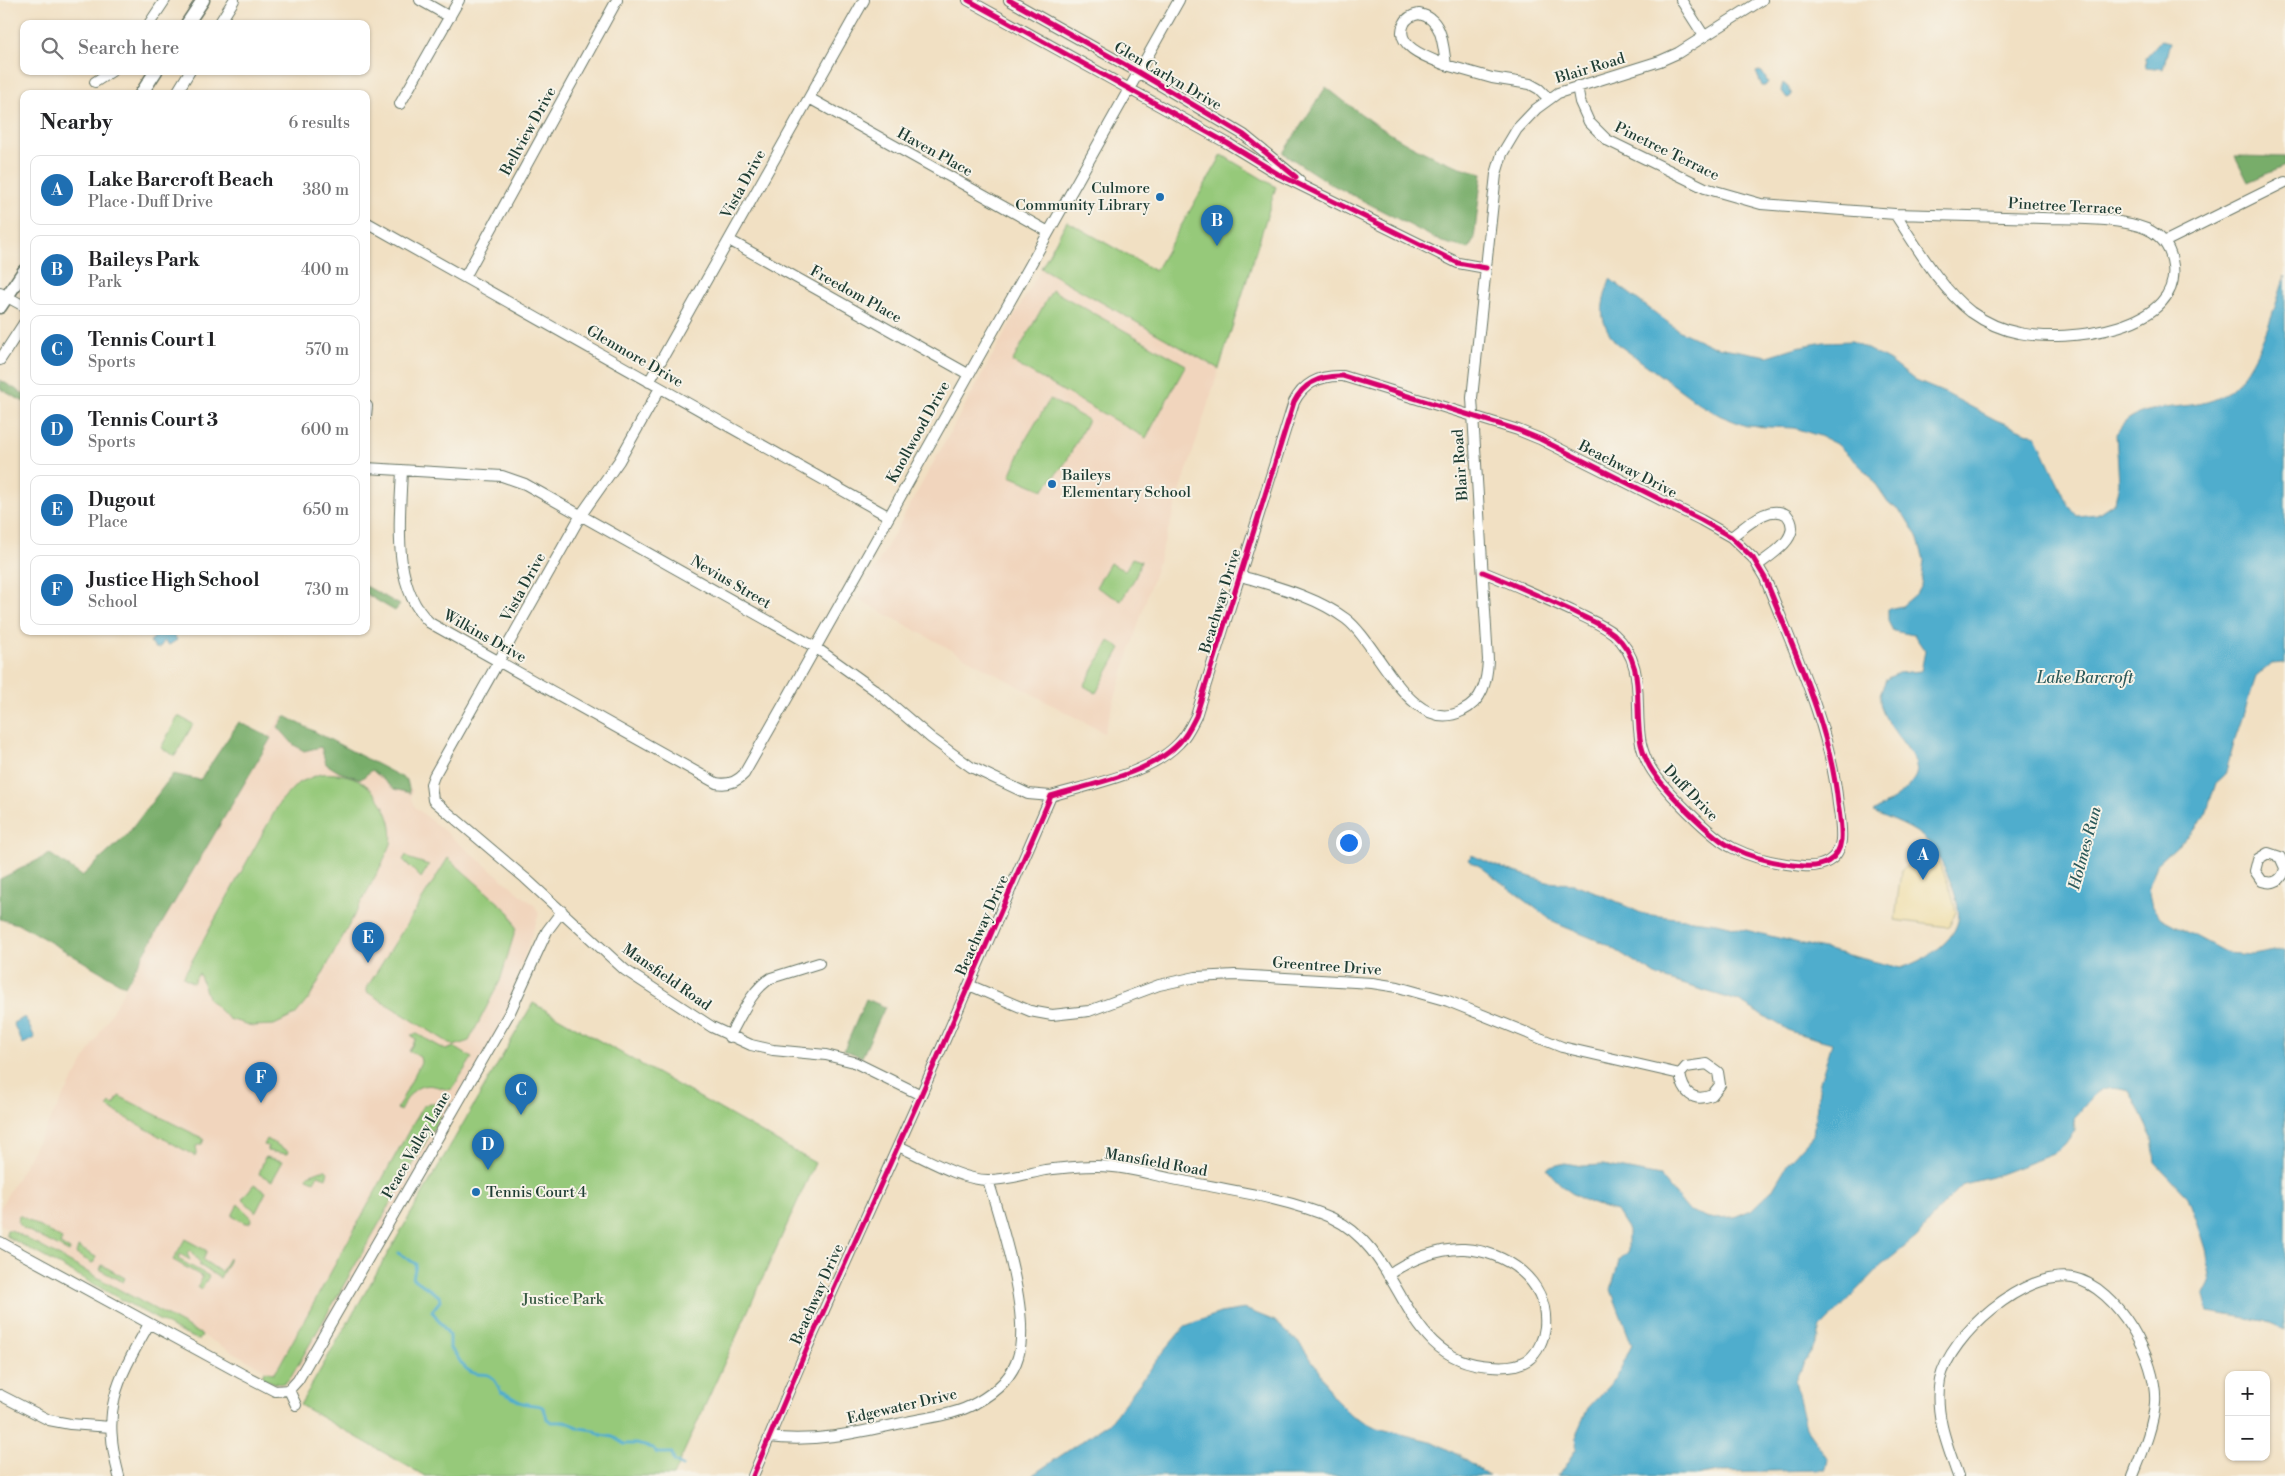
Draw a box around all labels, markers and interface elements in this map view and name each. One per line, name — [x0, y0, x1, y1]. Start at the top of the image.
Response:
search box — [20, 20, 370, 75]
icon: search — [38, 34, 66, 62]
text: Search here — [78, 36, 179, 60]
street label: Glen Carlyn Drive — [1110, 38, 1225, 115]
street label: Blair Road — [1552, 49, 1628, 88]
street label: Bellview Drive — [496, 83, 561, 180]
text: Nearby — [40, 110, 113, 136]
text: 6 results — [289, 113, 350, 133]
street label: Pinetree Terrace — [1611, 118, 1722, 185]
street label: Haven Place — [894, 124, 976, 181]
street label: Vista Drive — [716, 146, 770, 223]
text: Lake Barcroft Beach — [88, 168, 274, 192]
place label: Culmore Community Library — [1015, 179, 1151, 215]
text: A — [51, 180, 63, 200]
text: 380 m — [302, 180, 349, 200]
marker: Culmore Community Library — [1154, 191, 1166, 203]
text: Place · Duff Drive — [88, 192, 213, 212]
street label: Pinetree Terrace — [2007, 194, 2123, 219]
pin: B — [1201, 205, 1233, 246]
text: Baileys Park — [88, 248, 200, 272]
text: B — [51, 260, 63, 280]
text: 400 m — [301, 260, 349, 280]
street label: Freedom Place — [807, 261, 905, 327]
text: Park — [88, 272, 121, 292]
street label: Glenmore Drive — [583, 321, 687, 392]
text: Tennis Court 1 — [88, 328, 216, 352]
text: C — [51, 340, 63, 360]
text: 570 m — [305, 340, 349, 360]
text: Sports — [88, 352, 135, 372]
street label: Knollwood Drive — [882, 378, 954, 487]
text: Tennis Court 3 — [88, 408, 218, 432]
text: D — [51, 420, 63, 440]
text: 600 m — [301, 420, 349, 440]
street label: Blair Road — [1448, 428, 1473, 502]
text: Sports — [88, 432, 135, 452]
street label: Beachway Drive — [1574, 436, 1680, 503]
place label: Baileys Elementary School — [1061, 466, 1191, 502]
marker: Baileys Elementary School — [1046, 478, 1058, 490]
text: Dugout — [88, 488, 155, 512]
text: E — [51, 500, 63, 520]
text: 650 m — [303, 500, 349, 520]
text: Place — [88, 512, 128, 532]
street label: Beachway Drive — [1195, 546, 1245, 657]
street label: Vista Drive — [496, 549, 550, 626]
street label: Nevius Street — [687, 552, 775, 613]
text: Justice High School — [88, 568, 260, 592]
text: F — [51, 580, 63, 600]
text: 730 m — [304, 580, 349, 600]
text: School — [88, 592, 137, 612]
street label: Wilkins Drive — [439, 605, 530, 667]
water label: Lake Barcroft — [2036, 668, 2134, 688]
street label: Duff Drive — [1659, 761, 1722, 826]
water label: Holmes Run — [2064, 803, 2106, 893]
your location — [1336, 830, 1362, 856]
pin: A — [1907, 839, 1939, 880]
street label: Beachway Drive — [951, 872, 1013, 980]
pin: E — [352, 922, 384, 963]
street label: Mansfield Road — [619, 940, 715, 1015]
street label: Greentree Drive — [1272, 953, 1382, 980]
pin: F — [245, 1062, 277, 1103]
pin: C — [505, 1074, 537, 1115]
street label: Peace Valley Lane — [378, 1088, 455, 1202]
pin: D — [472, 1129, 504, 1170]
street label: Mansfield Road — [1103, 1144, 1209, 1181]
place label: Tennis Court 4 — [486, 1183, 587, 1202]
marker: Tennis Court 4 — [470, 1186, 482, 1198]
street label: Beachway Drive — [786, 1241, 848, 1349]
park label: Justice Park — [521, 1290, 605, 1309]
map controls — [2225, 1371, 2270, 1461]
button: + — [2225, 1371, 2270, 1416]
street label: Edgewater Drive — [845, 1385, 959, 1428]
button: − — [2225, 1416, 2270, 1461]

